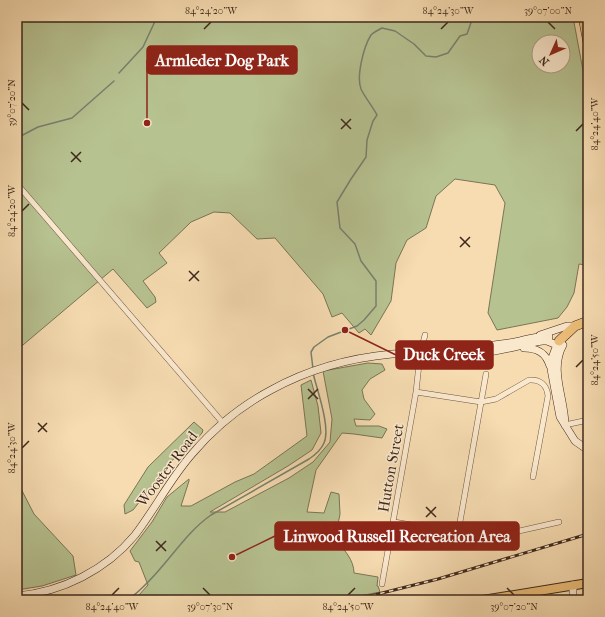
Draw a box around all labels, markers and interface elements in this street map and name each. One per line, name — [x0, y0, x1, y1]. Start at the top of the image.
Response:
text: 84°24'20"W — [185, 5, 238, 17]
text: 84°24'30"W — [422, 5, 475, 17]
text: 39°07'00"N — [524, 5, 572, 17]
north arrow — [531, 34, 571, 74]
callout: Armleder Dog Park — [147, 46, 297, 74]
text: Armleder Dog Park — [154, 51, 290, 71]
text: N — [536, 53, 552, 68]
text: 39°07'20"N — [6, 79, 18, 127]
text: 84°24'40"W — [589, 96, 601, 150]
text: 84°24'20"W — [6, 184, 18, 237]
text: 84°24'50"W — [589, 333, 601, 386]
callout: Duck Creek — [396, 341, 493, 369]
text: Duck Creek — [403, 345, 485, 364]
text: 84°24'30"W — [6, 421, 18, 474]
street label: Hutton Street — [374, 422, 408, 514]
street label: Wooster Road — [132, 427, 202, 511]
callout: Linwood Russell Recreation Area — [275, 522, 519, 550]
text: Linwood Russell Recreation Area — [283, 527, 511, 546]
text: 84°24'40"W — [86, 601, 140, 613]
text: 39°07'30"N — [187, 601, 234, 613]
text: 84°24'50"W — [322, 601, 375, 613]
text: 39°07'20"N — [490, 601, 538, 613]

